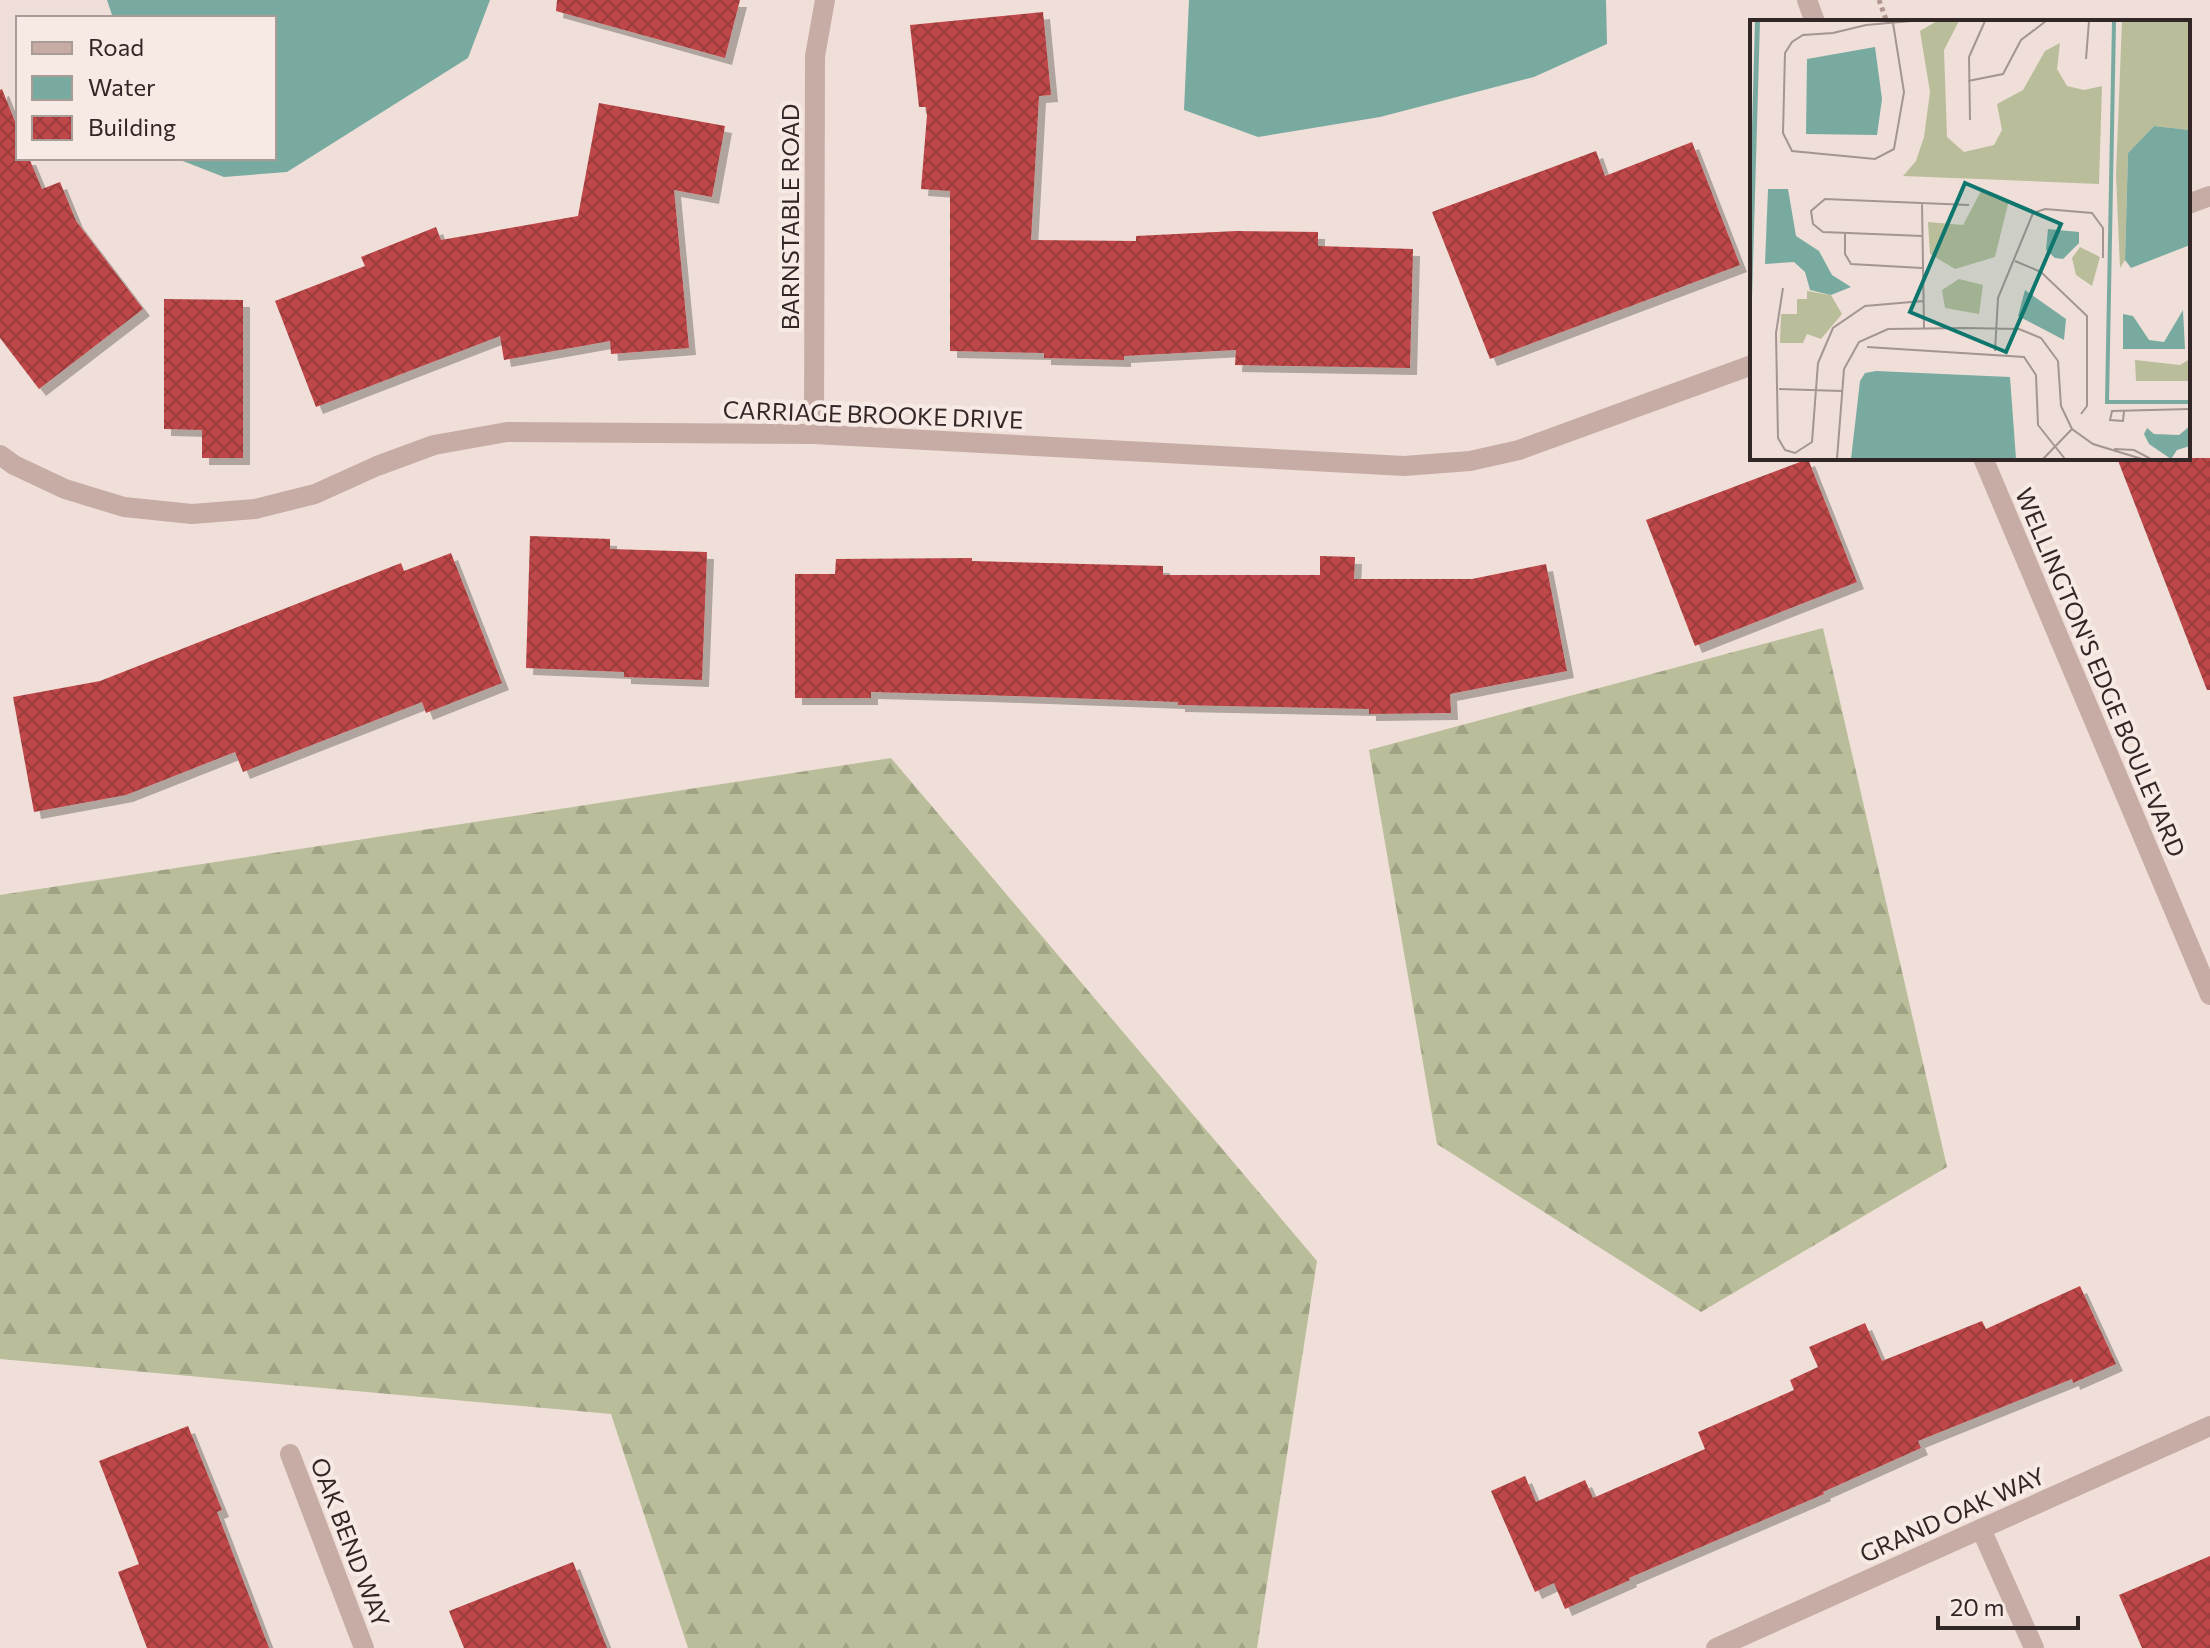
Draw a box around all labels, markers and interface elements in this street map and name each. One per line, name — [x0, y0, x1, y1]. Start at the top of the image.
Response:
legend — [16, 16, 276, 160]
inset map — [1750, 20, 2190, 460]
text: Road — [88, 32, 144, 61]
text: Water — [88, 72, 156, 101]
street label: BARNSTABLE ROAD — [775, 104, 804, 330]
text: Building — [88, 112, 176, 141]
street label: CARRIAGE BROOKE DRIVE — [722, 394, 1024, 434]
street label: WELLINGTON'S EDGE BOULEVARD — [2010, 483, 2192, 861]
street label: OAK BEND WAY — [305, 1453, 397, 1631]
street label: GRAND OAK WAY — [1855, 1460, 2049, 1568]
scale bar — [1938, 1580, 2078, 1630]
text: 20 m — [1950, 1592, 2004, 1621]

